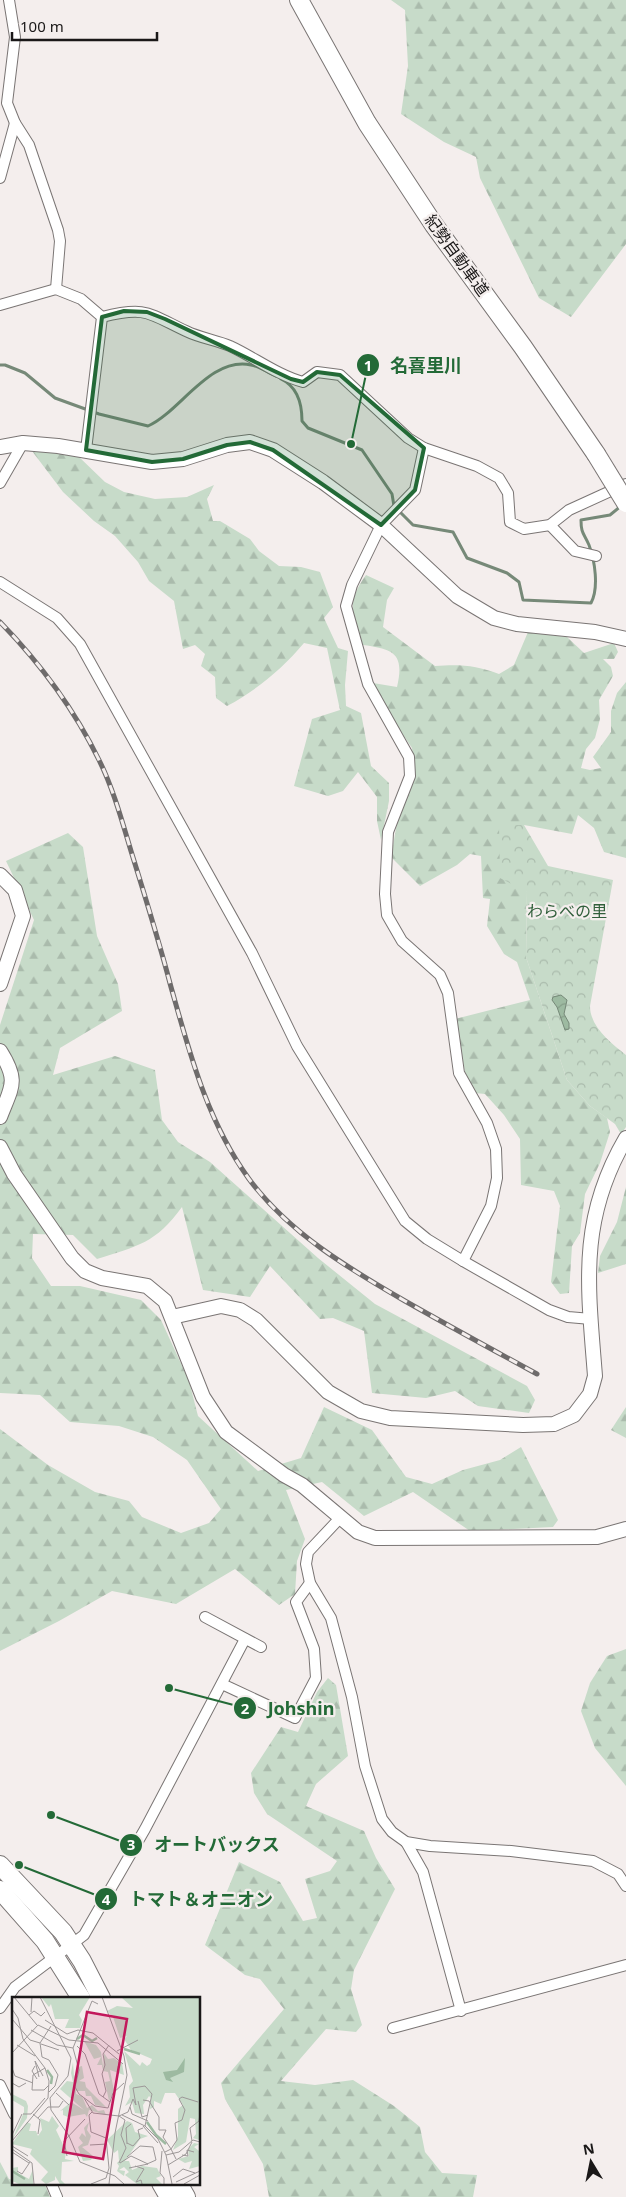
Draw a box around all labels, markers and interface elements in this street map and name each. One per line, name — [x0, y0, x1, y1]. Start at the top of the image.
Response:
scale bar — [12, 10, 158, 42]
text: 100 m — [20, 16, 64, 36]
street label: 紀勢自動車道 — [420, 210, 494, 300]
callout: 名喜里川 — [355, 349, 472, 382]
text: 名喜里川 — [390, 353, 462, 377]
text: 1 — [364, 355, 372, 375]
park label: わらべの里 — [527, 900, 607, 922]
callout: Johshin — [233, 1692, 344, 1725]
text: Johshin — [266, 1696, 334, 1720]
text: 2 — [241, 1698, 250, 1718]
callout: オートバックス — [119, 1829, 290, 1862]
text: オートバックス — [154, 1832, 280, 1856]
text: 3 — [127, 1834, 135, 1854]
callout: トマト＆オニオン — [94, 1883, 283, 1916]
text: トマト＆オニオン — [129, 1887, 273, 1911]
text: 4 — [102, 1889, 111, 1909]
inset map — [12, 1997, 200, 2184]
north arrow — [566, 2137, 616, 2187]
text: N — [581, 2138, 596, 2159]

